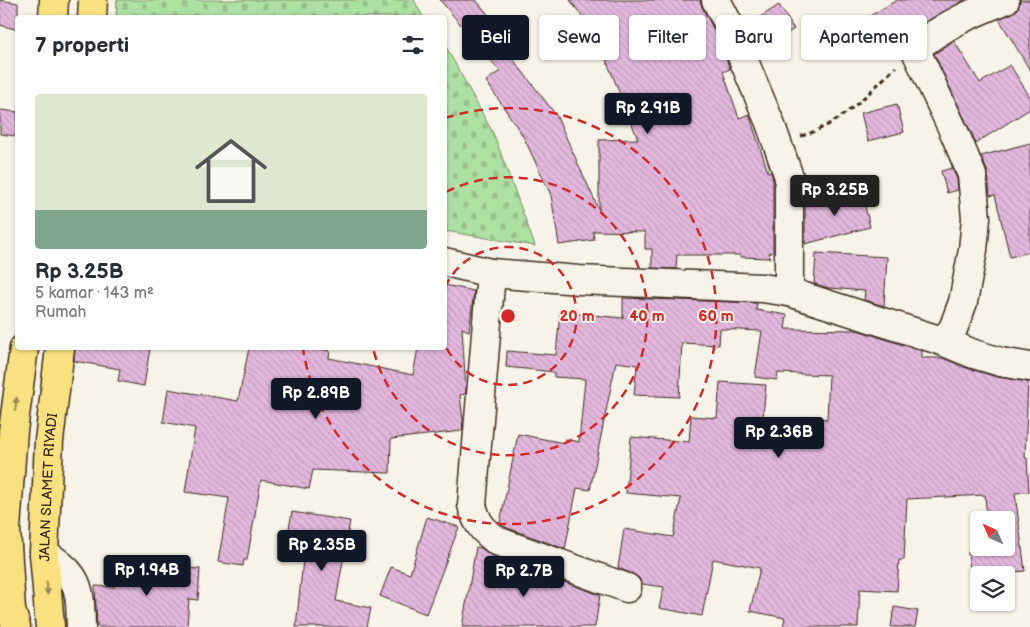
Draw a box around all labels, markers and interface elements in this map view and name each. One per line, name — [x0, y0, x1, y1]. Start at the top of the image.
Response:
chip: Beli — [462, 15, 529, 60]
chip: Sewa — [539, 15, 619, 60]
chip: Filter — [629, 15, 706, 60]
chip: Baru — [716, 15, 791, 60]
chip: Apartemen — [801, 15, 927, 60]
icon: filters — [399, 31, 427, 59]
text: 7 properti — [35, 33, 129, 58]
pin: Rp 2.91B — [596, 92, 700, 135]
text: Rp 2.91B — [616, 99, 680, 118]
icon: home — [186, 126, 276, 216]
pin: Rp 3.25B — [783, 174, 887, 217]
text: Rp 3.25B — [801, 181, 869, 200]
text: Rp 3.25B — [35, 259, 124, 284]
text: 5 kamar · 143 m² — [35, 284, 154, 303]
text: Rumah — [35, 303, 86, 322]
centre of rings — [499, 307, 517, 325]
text: 20 m — [560, 307, 595, 326]
text: 40 m — [629, 307, 665, 326]
text: 60 m — [698, 307, 734, 326]
pin: Rp 2.89B — [264, 378, 368, 420]
text: Rp 2.89B — [282, 384, 350, 403]
one-way arrow — [12, 396, 20, 412]
street label: JALAN SLAMET RIYADI — [36, 412, 61, 562]
pin: Rp 2.36B — [727, 416, 831, 459]
text: Rp 2.36B — [745, 423, 813, 442]
north arrow — [970, 511, 1015, 556]
map controls — [970, 511, 1015, 611]
pin: Rp 2.35B — [270, 530, 374, 572]
text: Rp 2.35B — [288, 536, 356, 555]
pin: Rp 1.94B — [95, 554, 199, 597]
pin: Rp 2.7B — [478, 556, 570, 598]
text: Rp 1.94B — [115, 561, 179, 580]
text: Rp 2.7B — [495, 562, 553, 581]
button: layers — [970, 566, 1015, 611]
one-way arrow — [43, 580, 51, 596]

